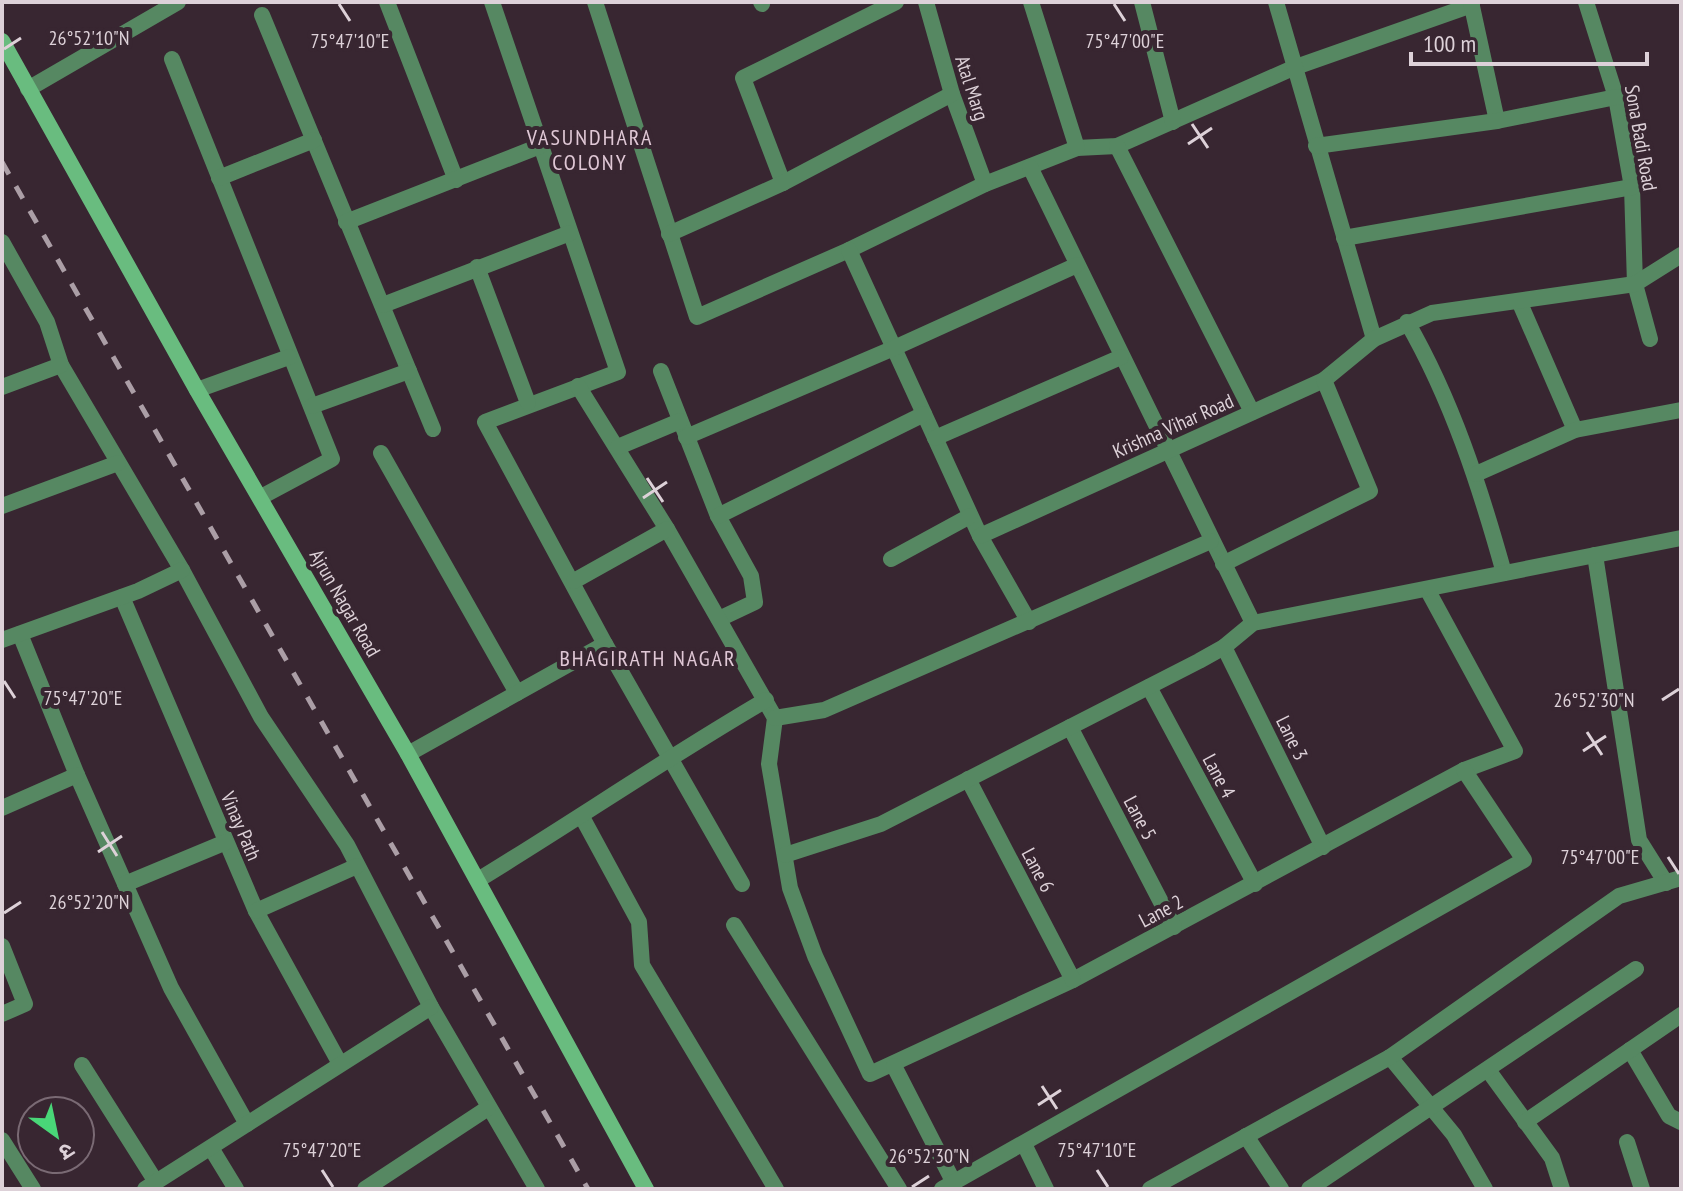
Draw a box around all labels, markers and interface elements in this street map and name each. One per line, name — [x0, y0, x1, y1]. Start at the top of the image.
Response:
scale bar — [1411, 16, 1647, 66]
text: 26°52'10"N — [49, 25, 129, 51]
text: 75°47'10"E — [311, 28, 389, 54]
text: 75°47'00"E — [1086, 28, 1164, 54]
text: 100 m — [1423, 28, 1476, 59]
street label: Atal Marg — [949, 52, 995, 124]
street label: Sona Badi Road — [1619, 83, 1663, 193]
district label: VASUNDHARA COLONY — [526, 123, 653, 176]
street label: Krishna Vihar Road — [1109, 388, 1237, 464]
street label: Ajrun Nagar Road — [304, 544, 386, 662]
district label: BHAGIRATH NAGAR — [559, 644, 737, 672]
text: 75°47'20"E — [44, 685, 122, 711]
text: 26°52'30"N — [1554, 687, 1634, 713]
street label: Lane 3 — [1270, 711, 1314, 765]
street label: Lane 4 — [1197, 749, 1241, 803]
street label: Vinay Path — [215, 787, 267, 864]
street label: Lane 5 — [1118, 791, 1162, 845]
street label: Lane 6 — [1016, 843, 1060, 897]
text: 75°47'00"E — [1561, 844, 1639, 870]
text: 26°52'20"N — [49, 889, 129, 915]
street label: Lane 2 — [1134, 889, 1188, 933]
north arrow — [16, 1095, 96, 1175]
text: उ — [53, 1137, 80, 1168]
text: 75°47'20"E — [283, 1137, 361, 1163]
text: 75°47'10"E — [1058, 1137, 1136, 1163]
text: 26°52'30"N — [889, 1143, 969, 1169]

